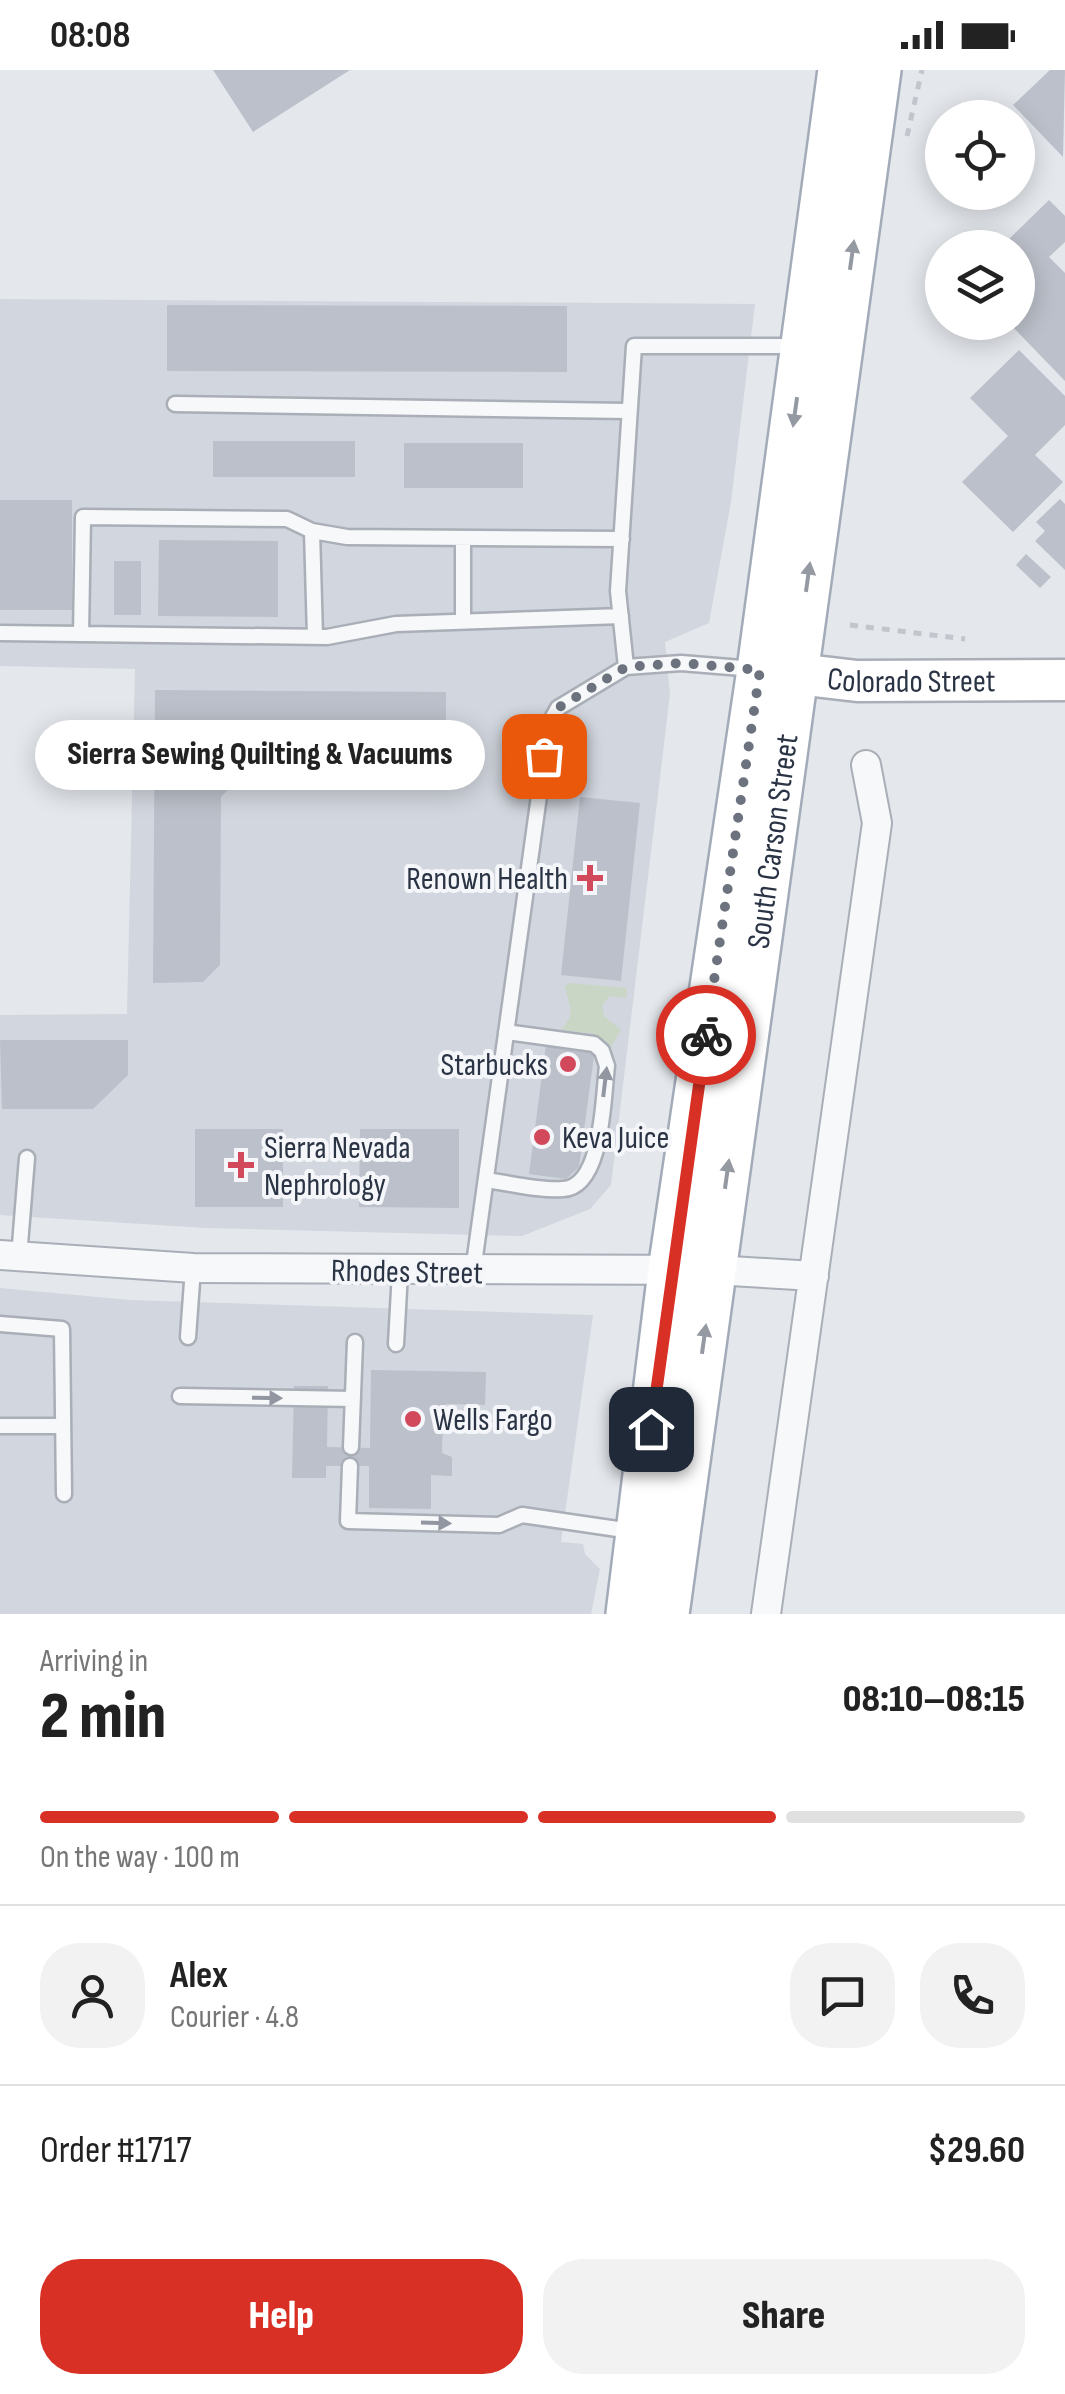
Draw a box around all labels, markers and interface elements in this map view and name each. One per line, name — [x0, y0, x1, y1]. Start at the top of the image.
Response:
text: 08:08 — [50, 13, 131, 58]
map controls — [925, 100, 1035, 340]
button: locate — [925, 100, 1035, 210]
button: layers — [925, 230, 1035, 340]
one-way arrow — [845, 239, 861, 270]
one-way arrow — [786, 397, 802, 429]
one-way arrow — [800, 560, 816, 592]
street label: Colorado Street — [825, 660, 995, 702]
pin — [502, 714, 587, 799]
callout: Sierra Sewing Quilting & Vacuums — [34, 721, 484, 791]
icon: bag — [517, 729, 572, 784]
street label: South Carson Street — [740, 732, 808, 951]
text: Sierra Sewing Quilting & Vacuums — [67, 735, 453, 774]
place label: Renown Health — [406, 860, 568, 899]
marker: Renown Health — [577, 865, 603, 891]
courier — [656, 985, 756, 1085]
icon: bike — [679, 1008, 734, 1063]
place label: Starbucks — [440, 1046, 548, 1085]
marker: Starbucks — [557, 1053, 579, 1075]
one-way arrow — [597, 1066, 613, 1097]
place label: Keva Juice — [562, 1119, 669, 1158]
marker: Keva Juice — [531, 1126, 553, 1148]
place label: Sierra Nevada Nephrology — [264, 1129, 411, 1205]
marker: Sierra Nevada Nephrology — [228, 1152, 254, 1178]
one-way arrow — [719, 1157, 735, 1189]
street label: Rhodes Street — [331, 1252, 483, 1293]
one-way arrow — [697, 1322, 713, 1354]
pin — [609, 1387, 694, 1472]
one-way arrow — [251, 1390, 283, 1406]
place label: Wells Fargo — [433, 1401, 553, 1440]
icon: home — [624, 1402, 679, 1457]
marker: Wells Fargo — [402, 1408, 424, 1430]
one-way arrow — [421, 1516, 453, 1532]
text: Arriving in — [40, 1642, 148, 1681]
text: 08:10–08:15 — [843, 1677, 1025, 1722]
text: 2 min — [40, 1679, 166, 1757]
text: On the way · 100 m — [40, 1838, 240, 1877]
button: person — [40, 1943, 145, 2048]
button: chat — [790, 1943, 895, 2048]
button: phone — [920, 1943, 1025, 2048]
text: Alex — [170, 1953, 228, 1998]
text: Courier · 4.8 — [170, 1998, 299, 2037]
text: Order #1717 — [40, 2128, 191, 2173]
text: $29.60 — [928, 2128, 1025, 2173]
button: Help — [40, 2259, 523, 2374]
button: Share — [543, 2259, 1025, 2374]

